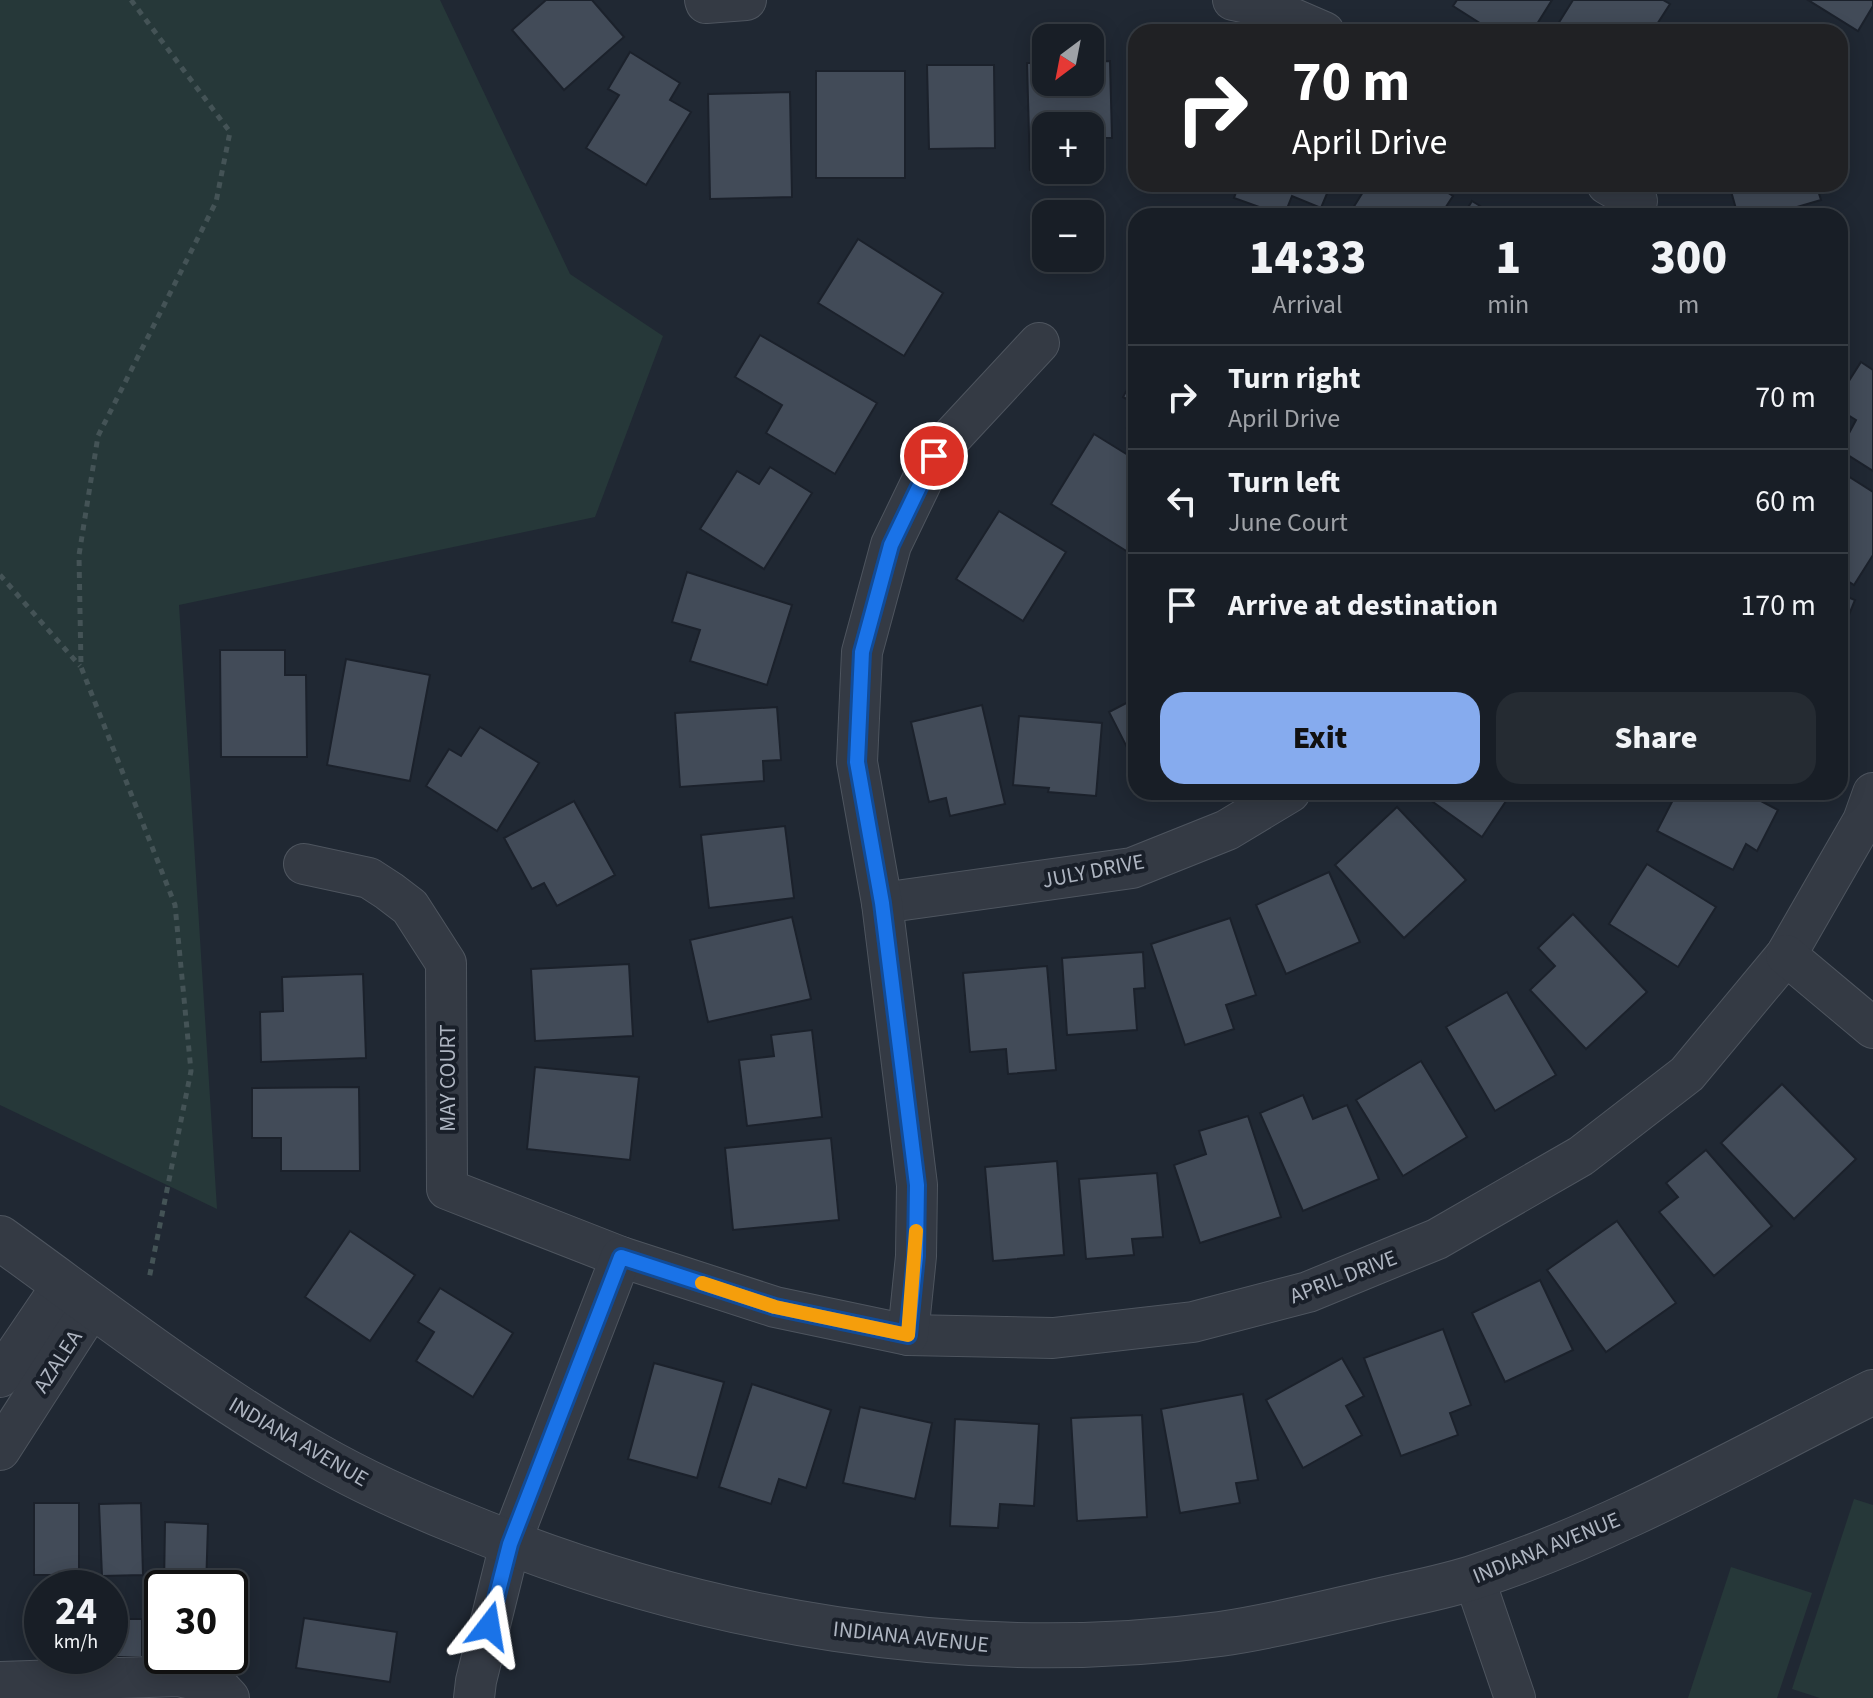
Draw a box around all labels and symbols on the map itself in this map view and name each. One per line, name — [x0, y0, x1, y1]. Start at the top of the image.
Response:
north arrow — [1032, 24, 1104, 96]
pin — [900, 422, 968, 490]
street label: JULY DRIVE — [1039, 845, 1147, 897]
street label: MAY COURT — [432, 1024, 464, 1132]
street label: APRIL DRIVE — [1285, 1242, 1402, 1312]
street label: AZALEA — [25, 1324, 90, 1399]
street label: INDIANA AVENUE — [223, 1389, 374, 1495]
street label: INDIANA AVENUE — [1468, 1504, 1625, 1592]
speed limit sign: 30 — [144, 1570, 248, 1674]
position arrow — [447, 1584, 531, 1668]
street label: INDIANA AVENUE — [831, 1613, 990, 1661]

